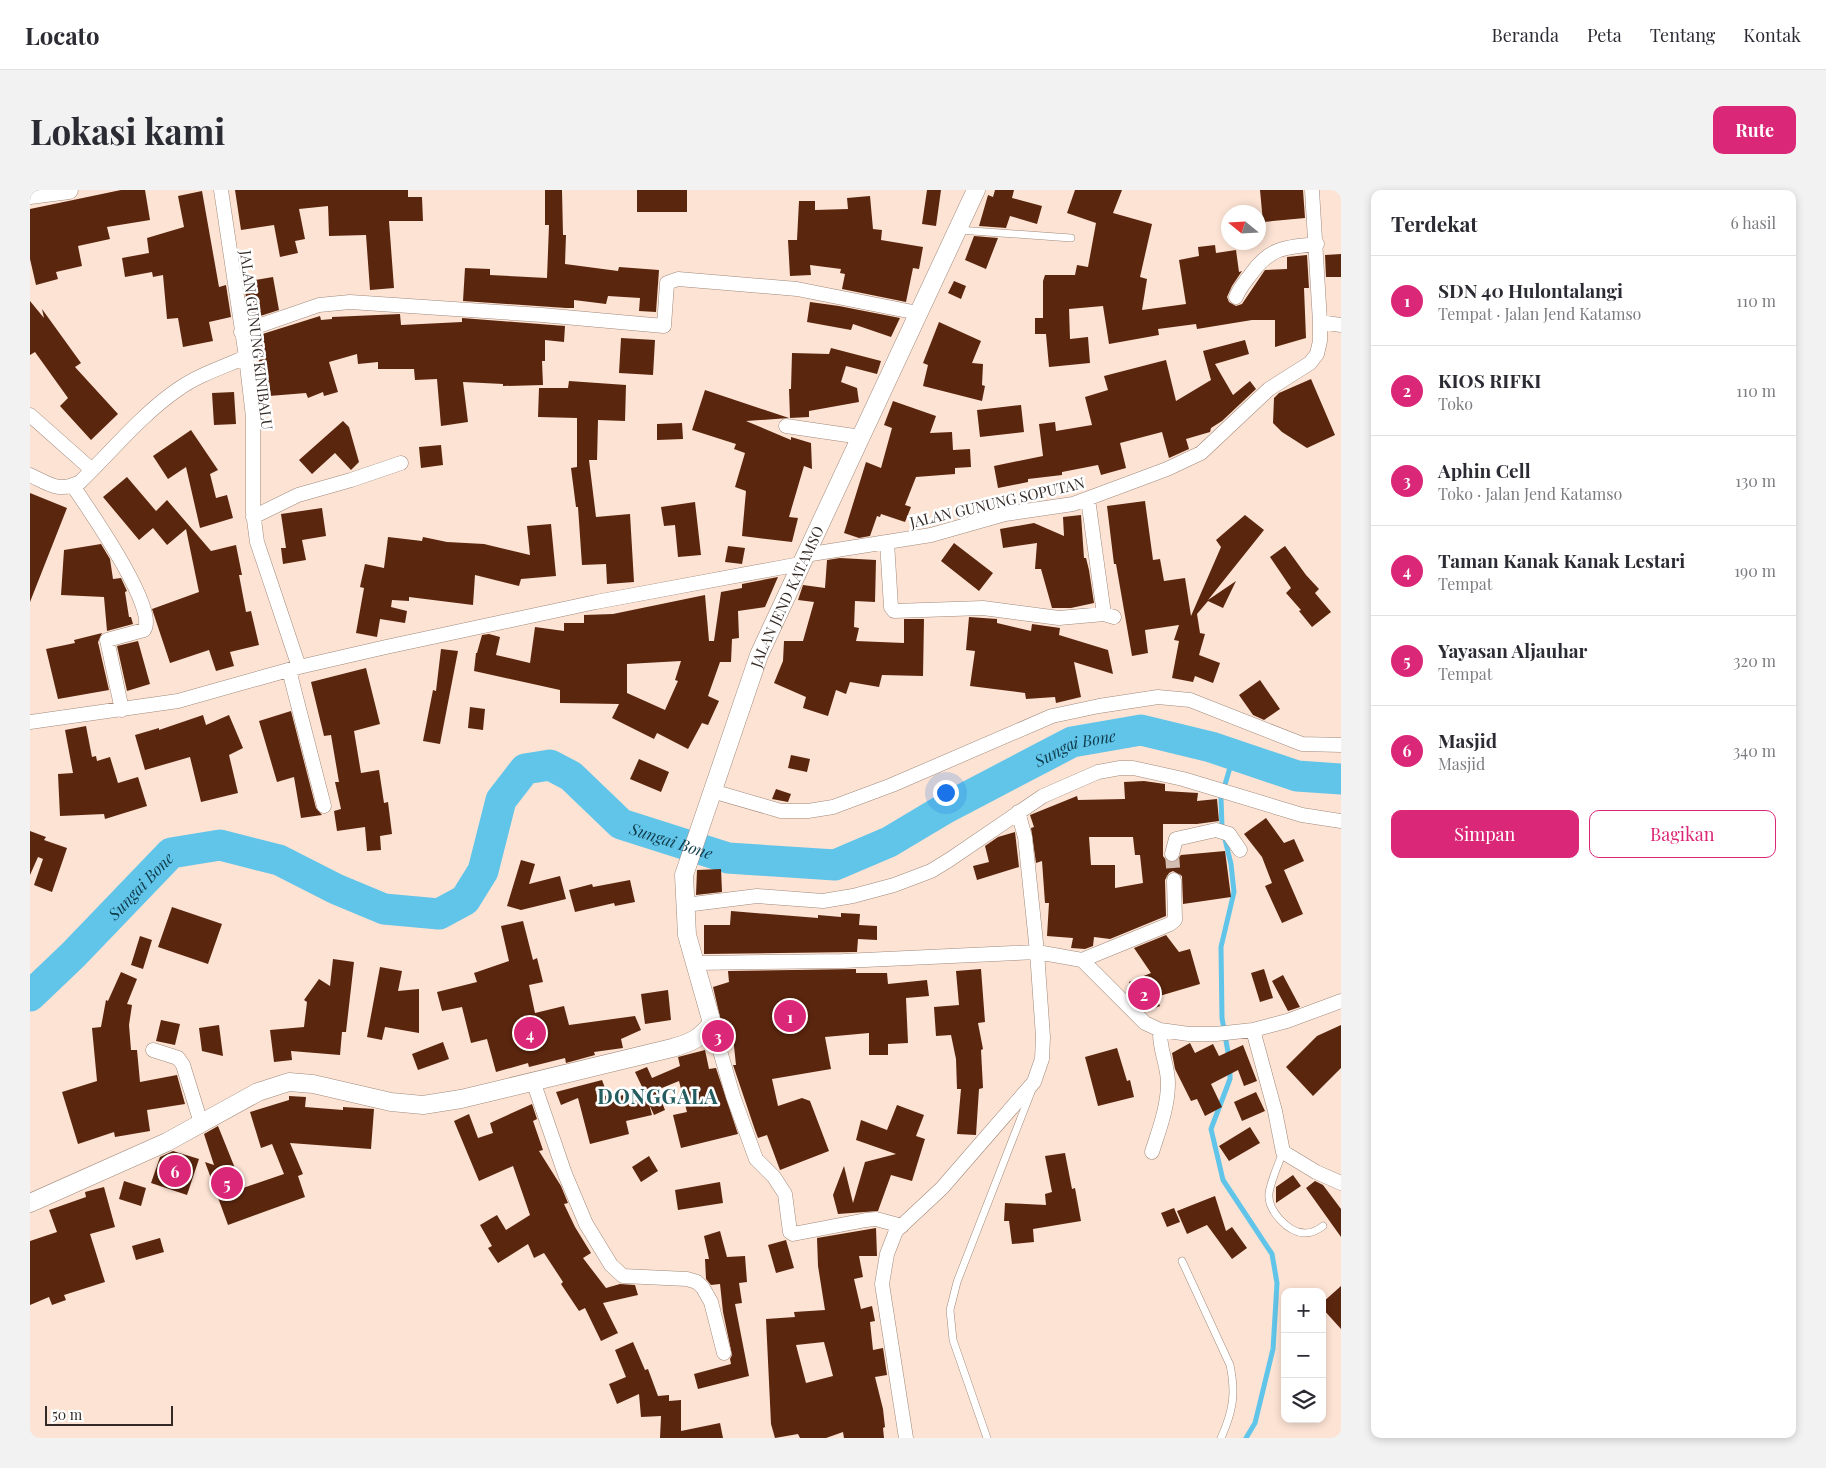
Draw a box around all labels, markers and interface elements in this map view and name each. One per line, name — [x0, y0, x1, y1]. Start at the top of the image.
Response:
text: Locato — [25, 19, 99, 51]
text: Beranda — [1491, 23, 1559, 47]
text: Peta — [1587, 23, 1622, 47]
text: Tentang — [1650, 23, 1715, 47]
text: Kontak — [1743, 23, 1801, 47]
button: Rute — [1713, 106, 1796, 154]
text: Lokasi kami — [30, 107, 225, 154]
north arrow — [1221, 205, 1266, 250]
text: Terdekat — [1391, 209, 1478, 237]
text: 6 hasil — [1730, 212, 1776, 233]
street label: JALAN GUNUNG KINIBALU — [236, 248, 278, 431]
text: SDN 40 Hulontalangi — [1438, 277, 1623, 303]
text: 1 — [1404, 290, 1410, 311]
text: 110 m — [1736, 290, 1776, 311]
text: Tempat · Jalan Jend Katamso — [1438, 303, 1641, 324]
text: KIOS RIFKI — [1438, 367, 1541, 393]
text: 2 — [1403, 380, 1411, 401]
text: 110 m — [1736, 380, 1776, 401]
text: Toko — [1438, 393, 1473, 414]
text: Aphin Cell — [1438, 457, 1531, 483]
text: 3 — [1403, 470, 1411, 491]
text: 130 m — [1735, 470, 1776, 491]
street label: JALAN GUNUNG SOPUTAN — [907, 472, 1087, 532]
text: Toko · Jalan Jend Katamso — [1438, 483, 1622, 504]
street label: JALAN JEND KATAMSO — [745, 522, 828, 671]
text: Taman Kanak Kanak Lestari — [1438, 547, 1685, 573]
text: 4 — [1403, 560, 1411, 581]
text: 190 m — [1734, 560, 1776, 581]
text: Tempat — [1438, 573, 1492, 594]
text: Yayasan Aljauhar — [1438, 637, 1587, 663]
text: 5 — [1403, 650, 1411, 671]
text: 320 m — [1733, 650, 1776, 671]
text: Tempat — [1438, 663, 1492, 684]
water label: Sungai Bone — [1029, 724, 1117, 771]
text: Masjid — [1438, 727, 1497, 753]
text: 6 — [1403, 740, 1411, 761]
text: 340 m — [1733, 740, 1776, 761]
text: Masjid — [1438, 753, 1485, 774]
your location — [933, 780, 959, 806]
button: Simpan — [1391, 810, 1579, 858]
button: Bagikan — [1589, 810, 1776, 858]
water label: Sungai Bone — [626, 817, 716, 863]
water label: Sungai Bone — [102, 847, 177, 924]
pin: 2 — [1128, 975, 1160, 1013]
pin: 1 — [774, 997, 806, 1035]
pin: 4 — [514, 1014, 546, 1052]
pin: 3 — [702, 1017, 734, 1055]
district label: DONGGALA — [597, 1082, 719, 1109]
pin: 6 — [159, 1152, 191, 1190]
pin: 5 — [211, 1164, 243, 1202]
map controls — [1281, 1288, 1326, 1423]
button: + — [1281, 1288, 1326, 1333]
button: − — [1281, 1333, 1326, 1378]
button: layers — [1281, 1378, 1326, 1423]
scale bar — [45, 1403, 172, 1426]
text: 50 m — [52, 1405, 82, 1424]

